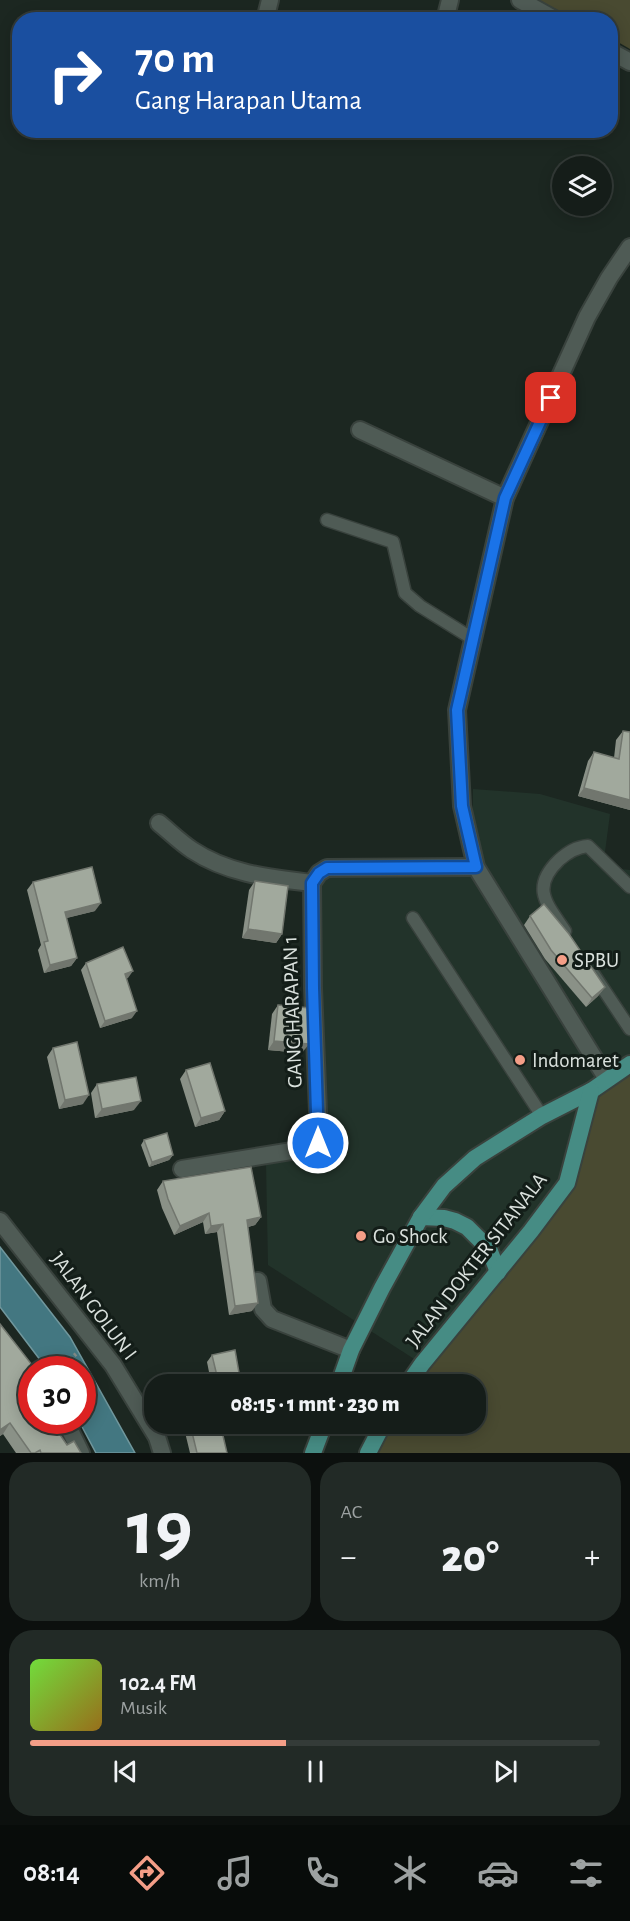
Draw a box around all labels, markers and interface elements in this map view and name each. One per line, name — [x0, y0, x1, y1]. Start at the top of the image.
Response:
icon: right — [36, 36, 114, 114]
text: 70 m — [135, 38, 215, 80]
text: Gang Harapan Utama — [135, 87, 362, 114]
map controls — [552, 156, 612, 216]
button: layers — [552, 156, 612, 216]
pin — [525, 372, 576, 423]
icon: arrive — [534, 381, 567, 414]
street label: GANG HARAPAN 1 — [279, 936, 306, 1088]
place label: SPBU — [574, 950, 619, 971]
marker: SPBU — [555, 953, 569, 967]
place label: Indomaret — [532, 1050, 619, 1071]
marker: Indomaret — [513, 1053, 527, 1067]
position arrow — [286, 1111, 350, 1175]
street label: JALAN DOKTER SITANALA — [402, 1169, 551, 1351]
place label: Go Shock — [373, 1226, 448, 1247]
marker: Go Shock — [354, 1229, 368, 1243]
street label: JALAN GOLUN I — [47, 1249, 141, 1364]
speed limit sign: 30 — [18, 1356, 96, 1434]
text: 08:15 · 1 mnt · 230 m — [230, 1393, 400, 1415]
text: 19 — [127, 1491, 193, 1569]
text: AC — [341, 1502, 362, 1522]
text: 20° — [441, 1535, 499, 1580]
text: − — [341, 1541, 356, 1574]
text: + — [584, 1541, 600, 1574]
text: km/h — [139, 1571, 180, 1591]
text: 102.4 FM — [120, 1672, 197, 1694]
text: Musik — [120, 1698, 167, 1718]
icon: previous — [109, 1755, 142, 1788]
icon: pause — [299, 1755, 332, 1788]
icon: next — [489, 1755, 522, 1788]
icon: directions — [126, 1852, 168, 1894]
icon: music — [214, 1852, 256, 1894]
icon: phone — [301, 1852, 343, 1894]
icon: climate — [389, 1852, 431, 1894]
icon: car — [477, 1852, 519, 1894]
icon: filters — [565, 1852, 607, 1894]
text: 08:14 — [23, 1859, 80, 1886]

